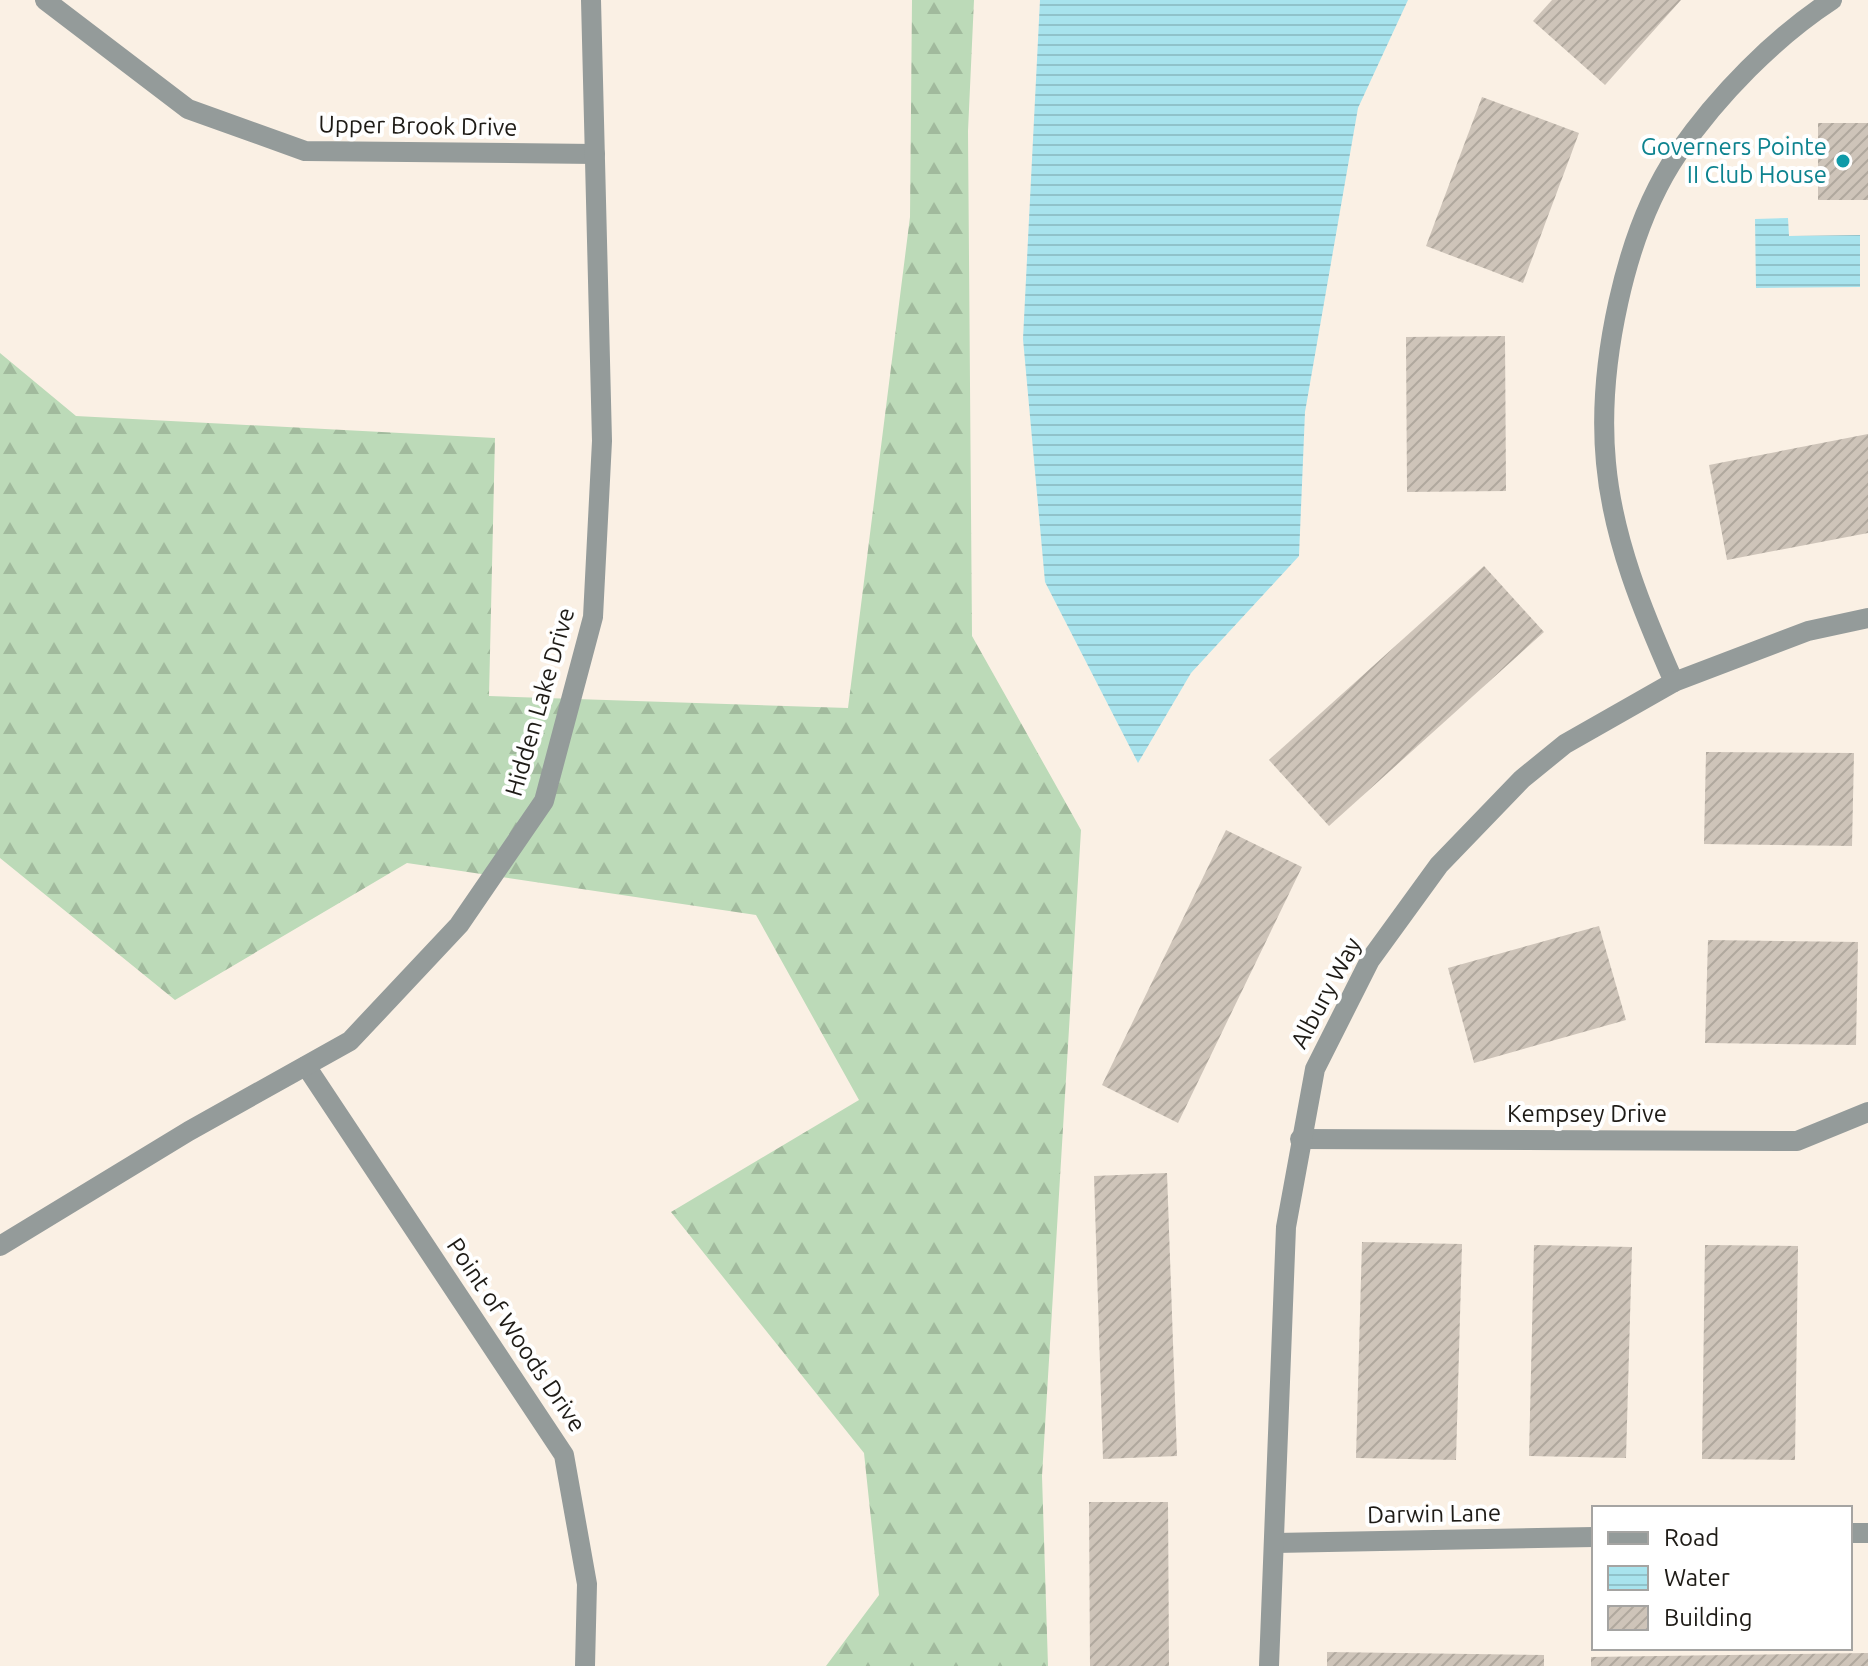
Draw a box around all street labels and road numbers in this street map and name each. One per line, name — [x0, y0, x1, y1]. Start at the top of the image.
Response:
street label: Upper Brook Drive — [318, 110, 518, 141]
street label: Hidden Lake Drive — [500, 604, 579, 799]
street label: Albury Way — [1285, 932, 1366, 1053]
street label: Kempsey Drive — [1507, 1100, 1667, 1127]
street label: Point of Woods Drive — [442, 1233, 591, 1437]
street label: Darwin Lane — [1367, 1499, 1501, 1528]

